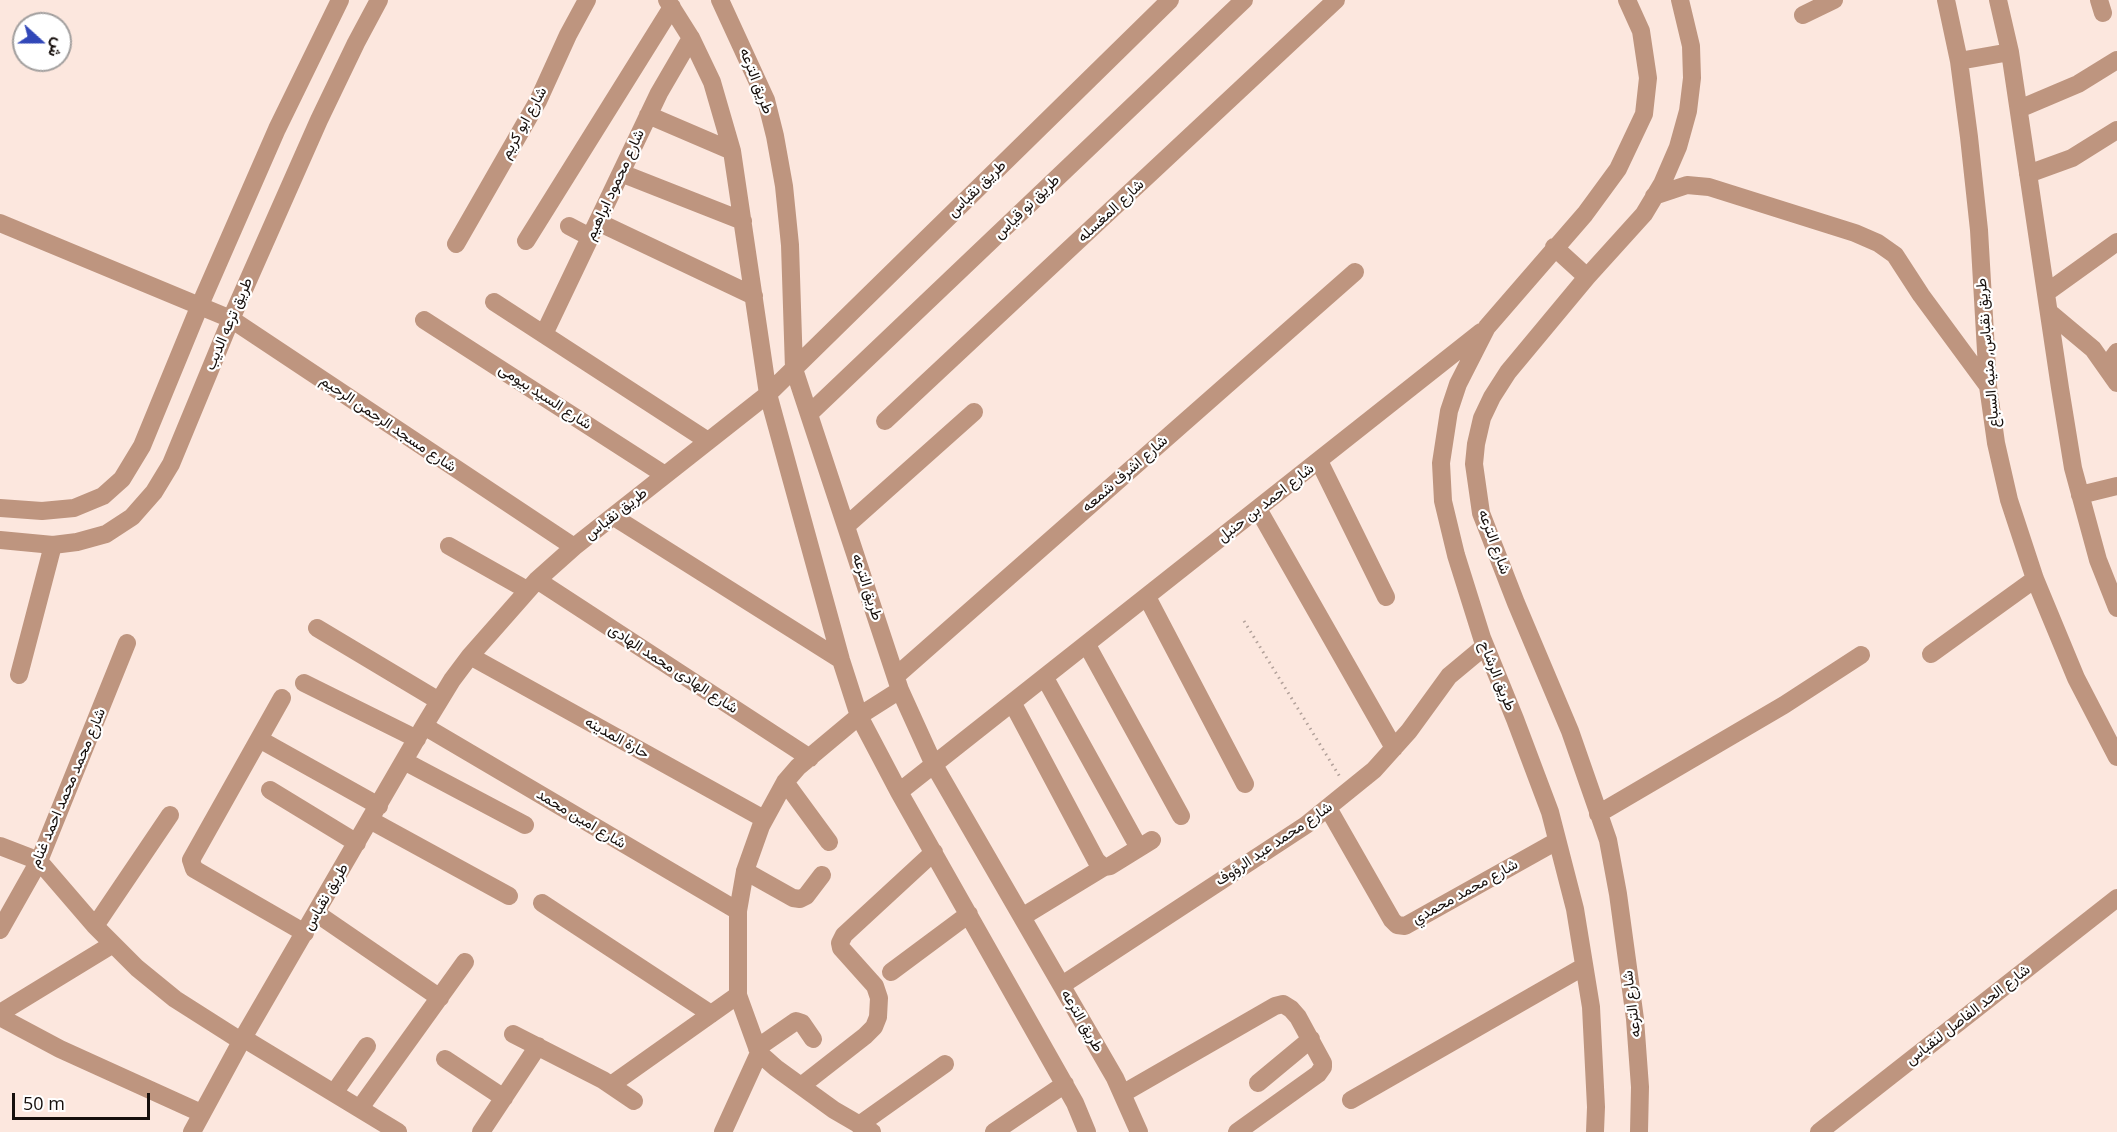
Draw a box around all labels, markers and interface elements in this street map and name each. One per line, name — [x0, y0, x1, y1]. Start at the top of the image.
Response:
north arrow — [12, 12, 72, 72]
text: ش — [43, 35, 71, 61]
street label: طريق الترعه — [735, 46, 777, 116]
street label: شارع ابو كريم — [497, 84, 551, 162]
street label: شارع محمود ابراهيم — [581, 127, 649, 243]
street label: طريق نقباس — [944, 157, 1010, 221]
street label: طريق نو قياس — [990, 171, 1064, 243]
street label: شارع المغسله — [1074, 176, 1148, 246]
street label: طريق ترعه الديب — [201, 275, 257, 373]
street label: طريق نقباس, منيه السباع — [1972, 277, 2004, 429]
street label: شارع السيد بيومى — [495, 360, 595, 434]
street label: شارع مسجد الرحمن الرحيم — [317, 372, 459, 476]
street label: شارع اشرف شمعه — [1078, 432, 1172, 516]
street label: شارع احمد بن حنبل — [1214, 460, 1318, 546]
street label: طريق نقباس — [581, 484, 651, 544]
street label: شارع الترعه — [1474, 507, 1514, 577]
street label: طريق الترعه — [848, 551, 886, 623]
street label: شارع الهادى محمد الهادى — [605, 620, 741, 718]
street label: طريق الرشاح — [1475, 638, 1519, 714]
street label: شارع محمد محمد احمد غنام — [26, 706, 110, 870]
street label: حارة المدينه — [582, 713, 652, 763]
street label: شارع امين محمد — [533, 785, 629, 853]
street label: شارع محمد عبد الرؤوف — [1212, 798, 1336, 890]
street label: شارع محمد محمدي — [1409, 855, 1521, 929]
street label: طريق نقباس — [300, 860, 352, 934]
street label: شارع الحد الفاصل لنقباس — [1902, 961, 2034, 1069]
street label: شارع الترعه — [1619, 969, 1645, 1039]
street label: طريق الترعه — [1057, 987, 1107, 1055]
scale bar — [15, 1081, 153, 1119]
text: 50 m — [23, 1091, 65, 1115]

